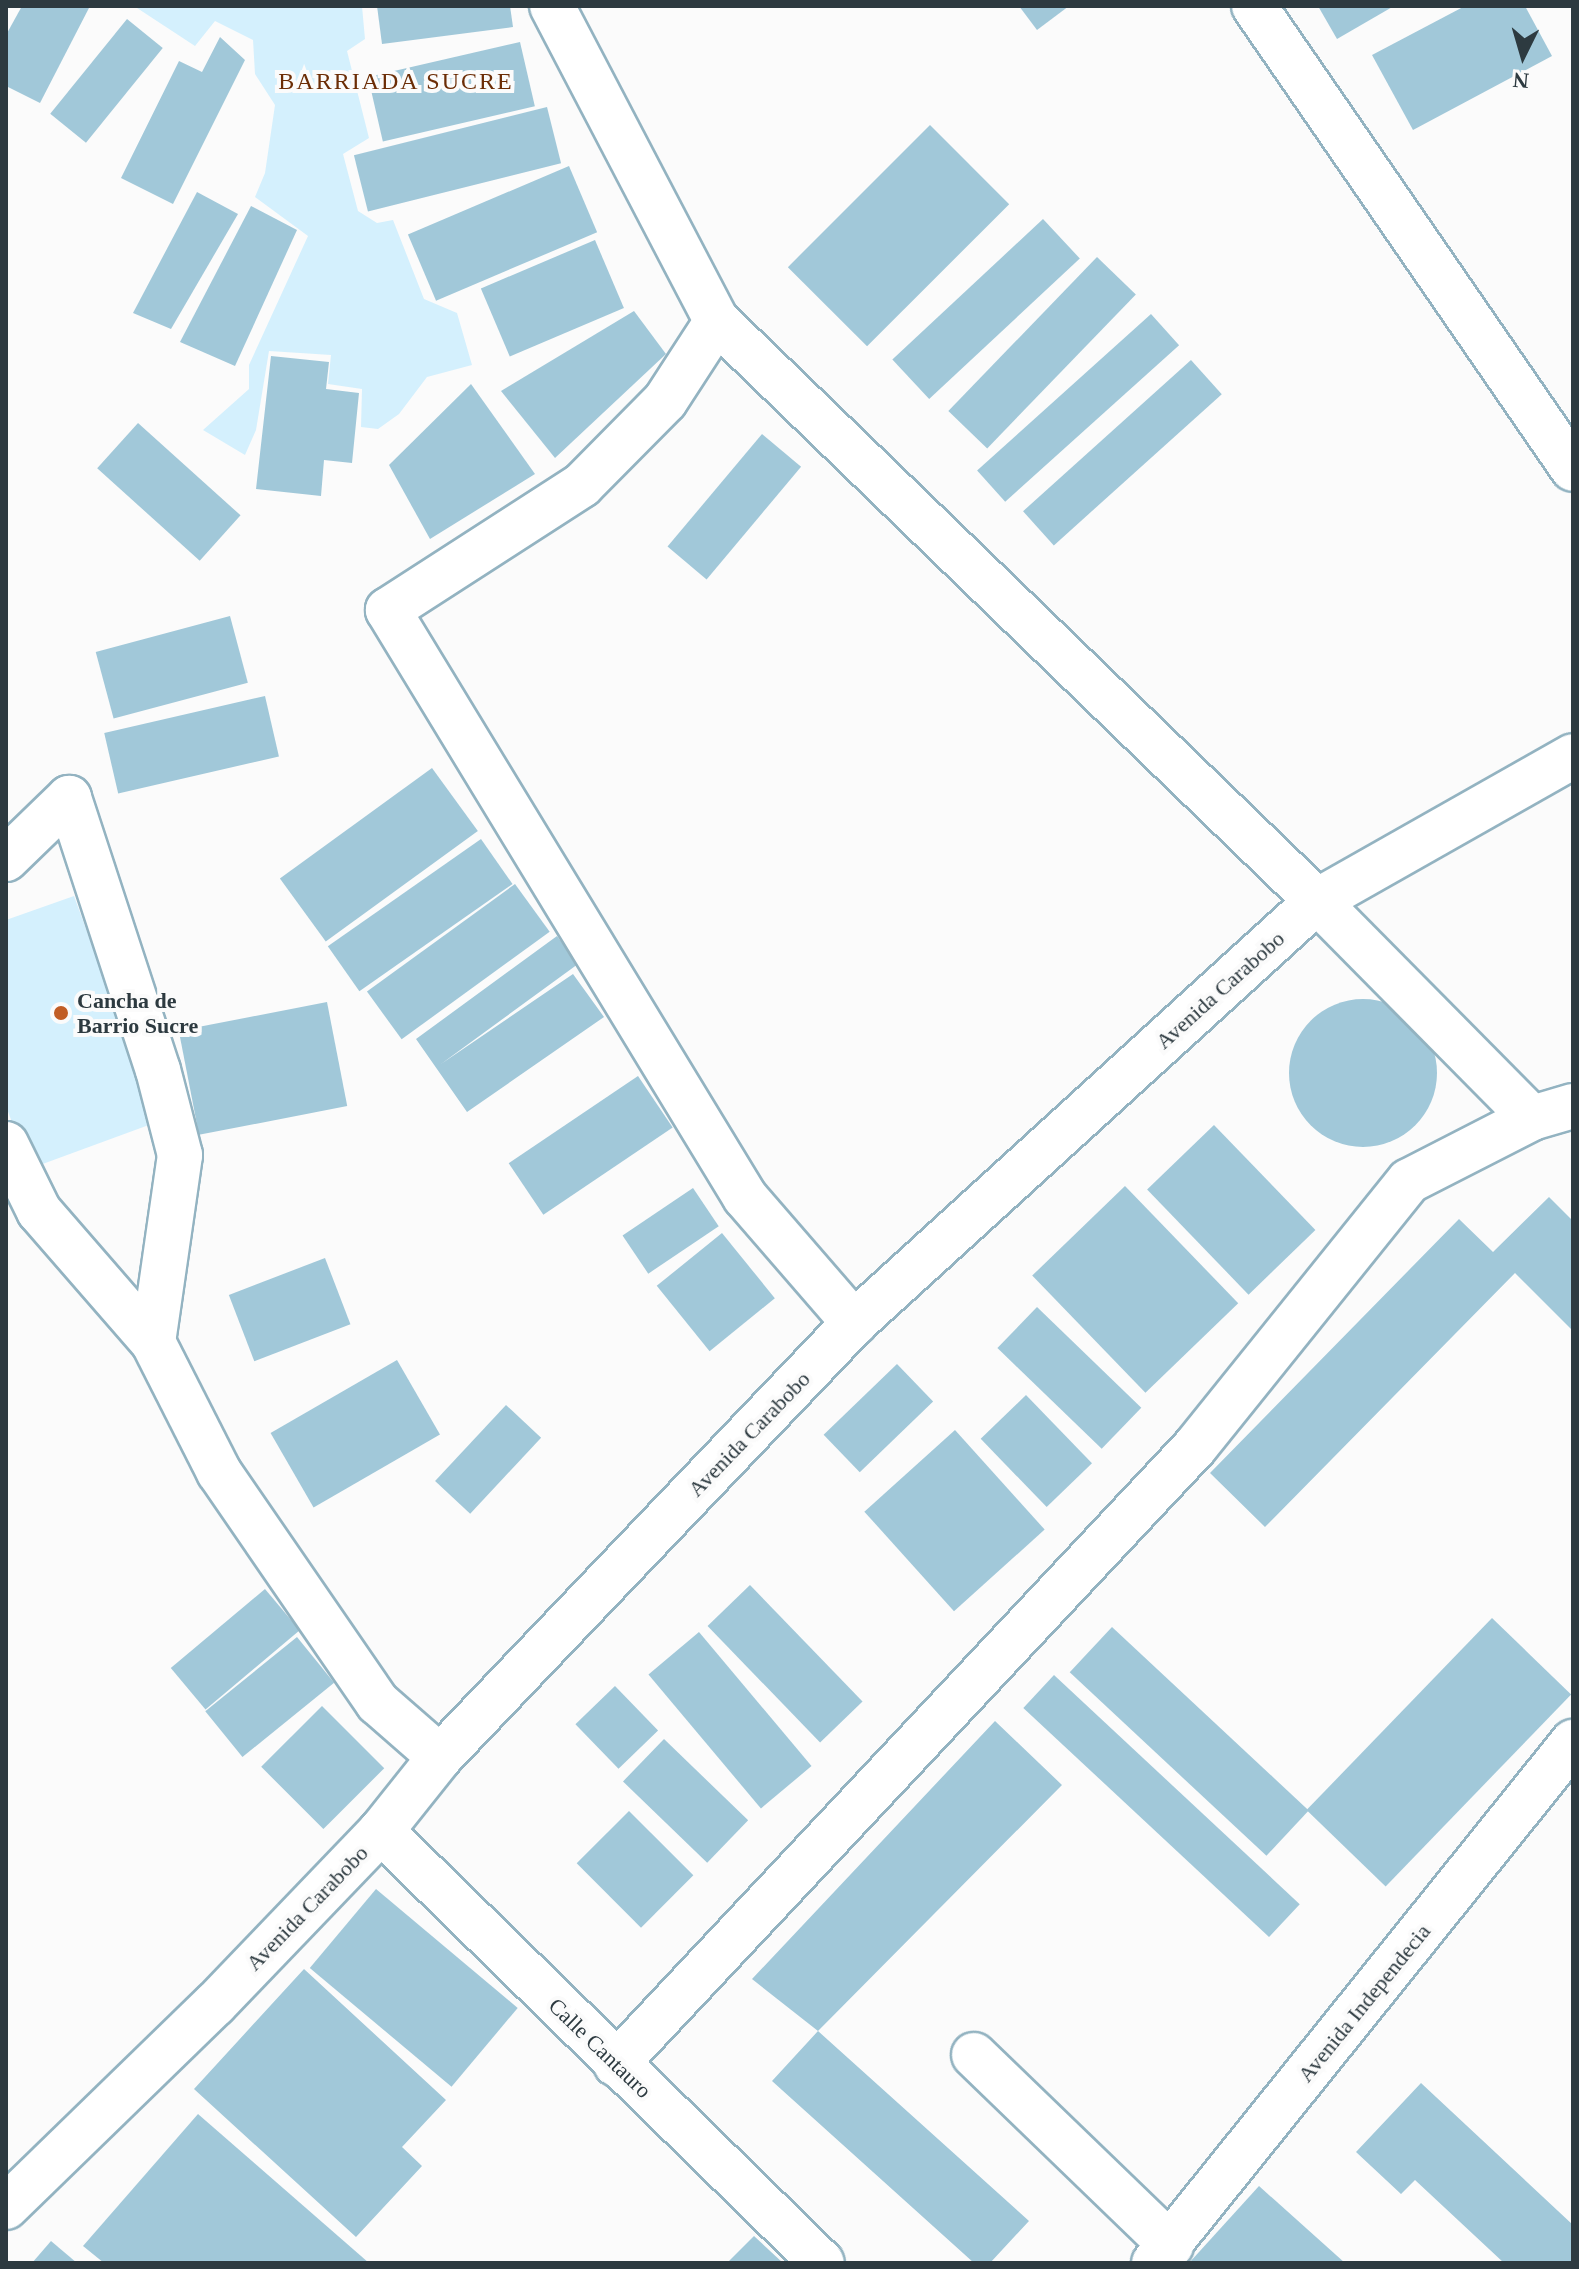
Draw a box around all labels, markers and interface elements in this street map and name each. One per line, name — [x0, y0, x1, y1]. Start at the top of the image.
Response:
north arrow — [1483, 16, 1563, 96]
text: N — [1512, 67, 1530, 94]
district label: BARRIADA SUCRE — [278, 68, 514, 96]
street label: Avenida Carabobo — [1150, 925, 1290, 1055]
place label: Cancha de Barrio Sucre — [77, 987, 198, 1038]
marker: Cancha de Barrio Sucre — [52, 1004, 70, 1022]
street label: Avenida Carabobo — [683, 1366, 815, 1502]
street label: Avenida Carabobo — [241, 1840, 373, 1976]
street label: Avenida Independecia — [1292, 1919, 1436, 2087]
street label: Calle Cantauro — [543, 1992, 657, 2104]

